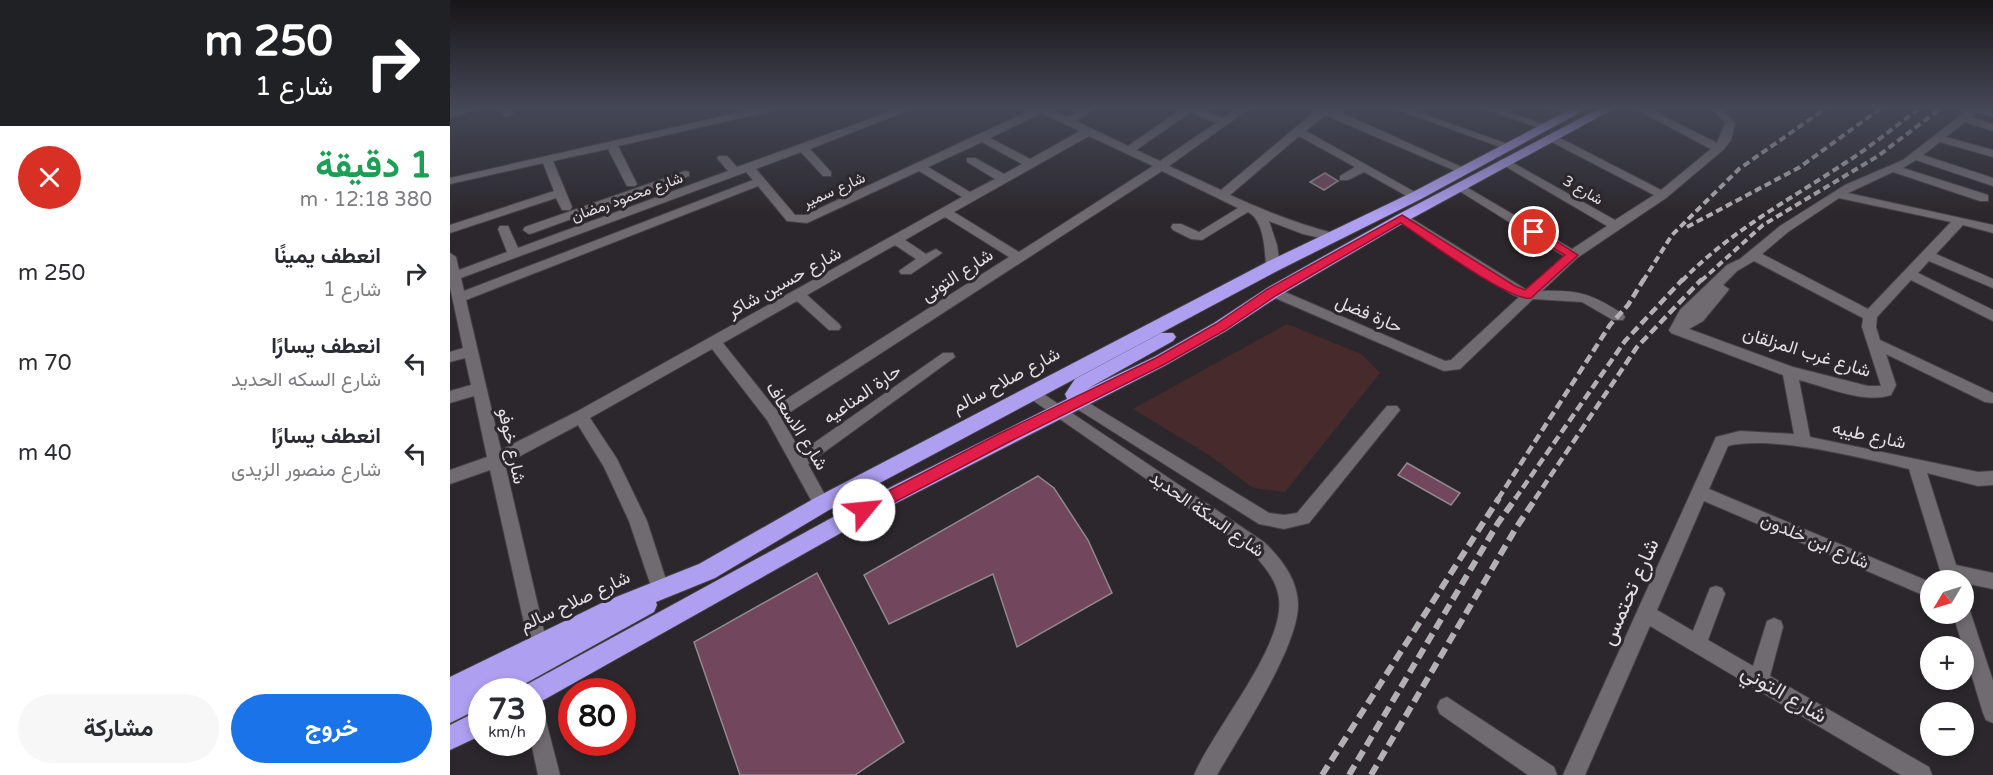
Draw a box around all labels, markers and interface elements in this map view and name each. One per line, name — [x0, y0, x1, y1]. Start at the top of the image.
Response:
text: 250 m — [204, 16, 333, 67]
icon: right — [354, 24, 432, 102]
text: شارع 1 — [255, 70, 333, 103]
text: 1 دقيقة — [315, 144, 432, 187]
button: close — [18, 146, 81, 209]
street label: شارع محمود رمضان — [569, 168, 686, 227]
street label: شارع سمير — [799, 168, 869, 214]
street label: شارع 3 — [1559, 171, 1606, 210]
text: 380 m · 12:18 — [300, 188, 432, 212]
pin — [1508, 206, 1559, 257]
icon: arrive — [1517, 215, 1550, 248]
street label: شارع حسين شاكر — [722, 242, 845, 324]
text: انعطف يمينًا — [274, 243, 381, 269]
street label: شارع التونى — [917, 244, 998, 307]
icon: right — [399, 257, 432, 290]
text: 250 m — [18, 260, 85, 286]
text: شارع 1 — [323, 278, 381, 302]
street label: حارة فضل — [1332, 290, 1406, 338]
street label: شارع غرب المزلقان — [1740, 322, 1874, 383]
text: انعطف يسارًا — [271, 333, 381, 359]
street label: شارع صلاح سالم — [948, 342, 1064, 419]
icon: left — [399, 347, 432, 380]
text: 70 m — [18, 350, 72, 376]
street label: حارة المناعيه — [819, 359, 905, 429]
text: شارع السكه الحديد — [231, 368, 381, 392]
street label: شارع الاسعاف — [760, 378, 833, 475]
street label: شارع خوفو — [492, 406, 531, 486]
street label: شارع طيبه — [1830, 416, 1908, 455]
text: انعطف يسارًا — [271, 423, 381, 449]
icon: left — [399, 437, 432, 470]
text: 40 m — [18, 440, 72, 466]
text: شارع منصور الزيدى — [231, 458, 381, 482]
street label: شارع السكة الحديد — [1145, 466, 1269, 563]
position arrow — [832, 478, 896, 542]
street label: شارع ابن خلدون — [1757, 508, 1872, 575]
street label: شارع تحتمس — [1595, 535, 1666, 650]
street label: شارع صلاح سالم — [516, 566, 634, 637]
north arrow — [1920, 570, 1974, 624]
map controls — [1920, 570, 1974, 756]
button: + — [1920, 636, 1974, 690]
street label: شارع التوني — [1735, 659, 1831, 732]
speed limit sign: 80 — [558, 678, 636, 756]
text: 73 — [488, 691, 526, 728]
button: مشاركة — [18, 694, 219, 763]
button: خروج — [231, 694, 432, 763]
button: − — [1920, 702, 1974, 756]
text: km/h — [488, 723, 526, 741]

